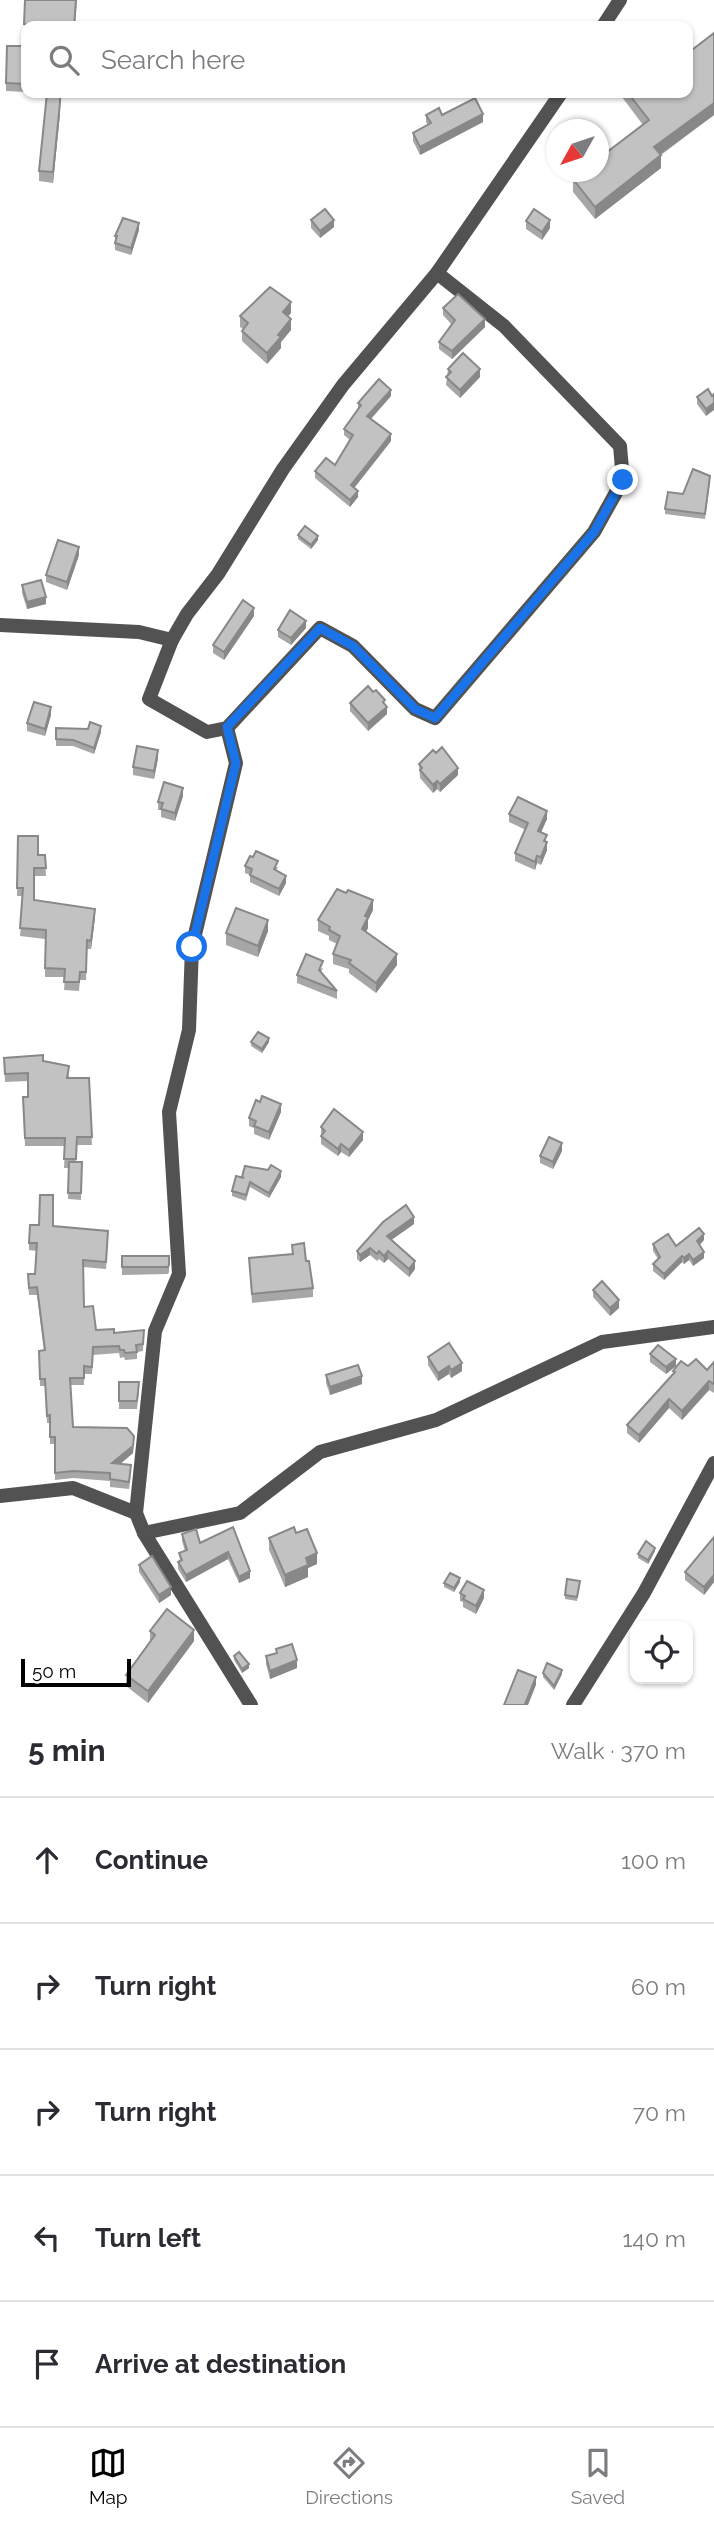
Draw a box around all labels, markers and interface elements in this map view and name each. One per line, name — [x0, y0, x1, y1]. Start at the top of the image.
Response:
search box — [21, 21, 693, 98]
icon: search — [45, 41, 83, 79]
text: Search here — [101, 45, 245, 75]
north arrow — [546, 119, 609, 182]
route end — [607, 464, 638, 495]
route start — [176, 931, 207, 962]
map controls — [630, 1621, 693, 1684]
button: locate — [630, 1621, 693, 1684]
scale bar — [21, 1656, 131, 1688]
text: 50 m — [32, 1660, 76, 1682]
text: 5 min — [28, 1733, 106, 1768]
text: Walk · 370 m — [551, 1737, 686, 1764]
icon: ahead — [28, 1841, 66, 1879]
text: Continue — [95, 1845, 208, 1875]
text: 100 m — [621, 1847, 686, 1874]
icon: right — [28, 1967, 66, 2005]
text: Turn right — [95, 1971, 216, 2001]
text: 60 m — [631, 1973, 686, 2000]
icon: right — [28, 2093, 66, 2131]
text: Turn right — [95, 2097, 216, 2127]
text: 70 m — [633, 2099, 686, 2126]
icon: left — [28, 2219, 66, 2257]
text: Turn left — [95, 2223, 201, 2253]
text: 140 m — [623, 2225, 686, 2252]
icon: arrive — [28, 2345, 66, 2383]
text: Arrive at destination — [95, 2349, 346, 2379]
tab: Map — [89, 2444, 128, 2508]
tab: Directions — [305, 2444, 393, 2508]
tab: Saved — [571, 2444, 625, 2508]

